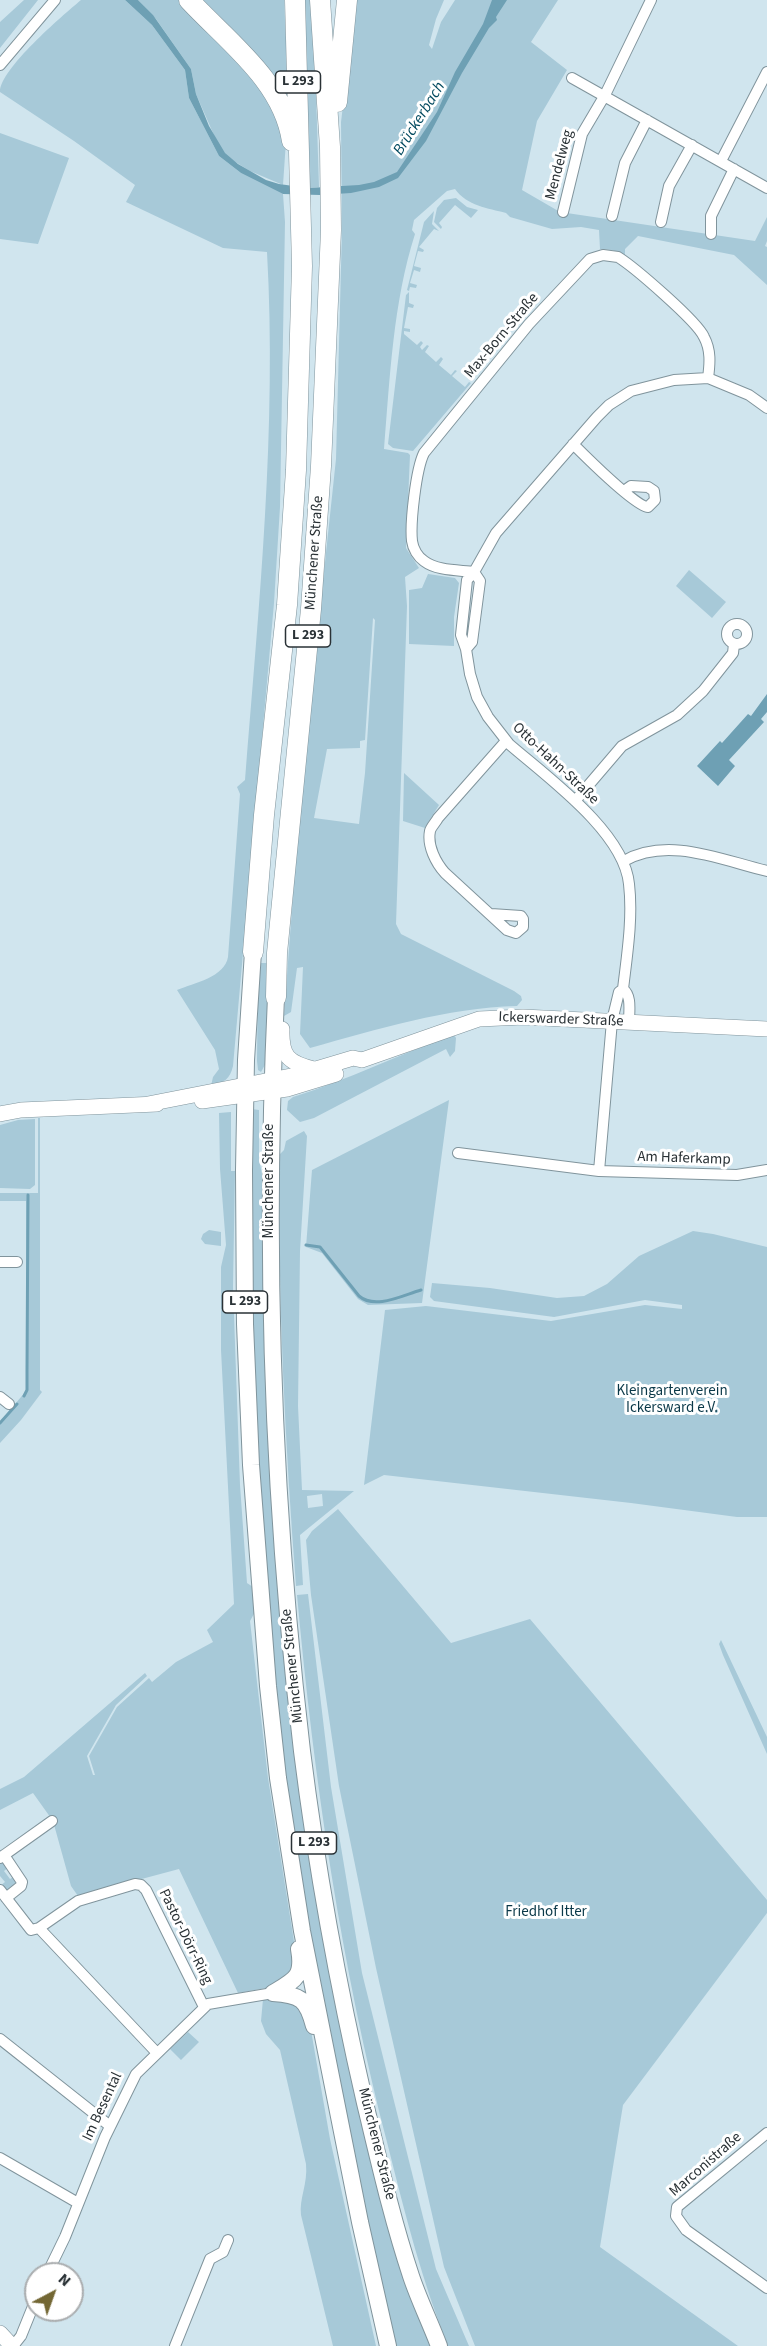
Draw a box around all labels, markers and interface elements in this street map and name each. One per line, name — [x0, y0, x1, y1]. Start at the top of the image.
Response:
road number: L 293 — [276, 71, 320, 93]
water label: Brückerbach — [390, 79, 450, 159]
street label: Mendelweg — [542, 128, 578, 202]
street label: Max-Born-Straße — [461, 290, 543, 382]
street label: Münchener Straße — [302, 495, 328, 611]
road number: L 293 — [286, 625, 330, 647]
street label: Otto-Hahn-Straße — [508, 719, 602, 809]
street label: Ickerswarder Straße — [498, 1009, 624, 1031]
street label: Münchener Straße — [261, 1124, 279, 1238]
street label: Am Haferkamp — [637, 1148, 731, 1170]
road number: L 293 — [222, 1291, 268, 1313]
park label: Kleingartenverein Ickersward e.V. — [616, 1383, 728, 1418]
street label: Münchener Straße — [278, 1608, 308, 1724]
road number: L 293 — [292, 1832, 336, 1854]
street label: Pastor-Dörr-Ring — [154, 1886, 216, 1988]
park label: Friedhof Itter — [505, 1904, 587, 1922]
street label: Im Besental — [79, 2070, 127, 2144]
street label: Münchener Straße — [353, 2086, 399, 2202]
street label: Marconistraße — [666, 2129, 746, 2201]
north arrow — [24, 2262, 84, 2322]
text: N — [53, 2268, 76, 2292]

